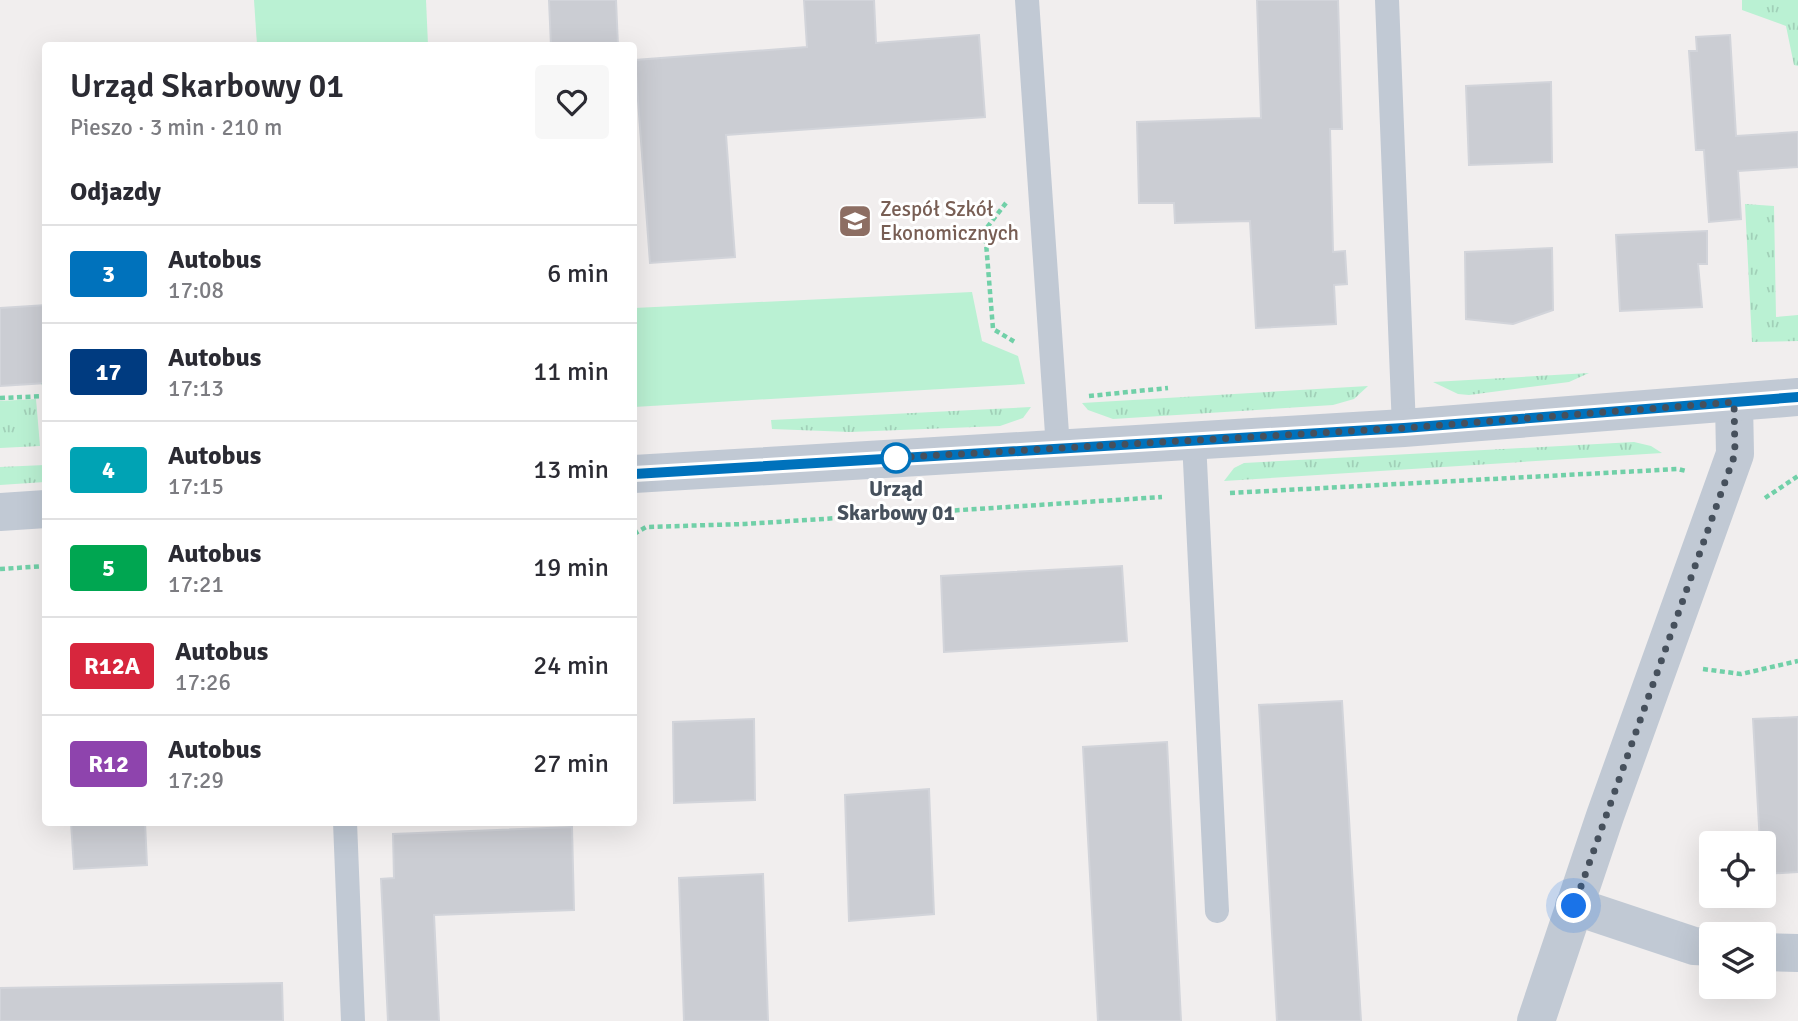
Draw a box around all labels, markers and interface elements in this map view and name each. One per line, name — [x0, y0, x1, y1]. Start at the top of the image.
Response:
button: heart — [535, 65, 609, 139]
text: Urząd Skarbowy 01 — [70, 66, 344, 107]
text: Pieszo · 3 min · 210 m — [70, 113, 282, 142]
text: Odjazdy — [70, 176, 161, 208]
place label: Zespół Szkół Ekonomicznych — [880, 196, 1019, 246]
school or university icon: Zespół Szkół Ekonomicznych — [836, 202, 874, 240]
text: Autobus — [168, 244, 261, 276]
text: 6 min — [547, 258, 609, 290]
text: 3 — [102, 259, 115, 289]
text: 17:08 — [168, 276, 224, 305]
text: Autobus — [168, 342, 261, 374]
text: 11 min — [533, 356, 609, 388]
text: 17 — [96, 357, 121, 387]
text: 17:13 — [168, 374, 224, 403]
text: Autobus — [168, 440, 261, 472]
marker: Urząd Skarbowy 01 — [881, 443, 911, 473]
text: 13 min — [533, 454, 609, 486]
text: 4 — [102, 455, 115, 485]
text: 17:15 — [168, 472, 224, 501]
place label: Urząd Skarbowy 01 — [837, 476, 955, 526]
text: Autobus — [168, 538, 261, 570]
text: 19 min — [533, 552, 609, 584]
text: 5 — [102, 553, 115, 583]
text: 17:21 — [168, 570, 224, 599]
text: Autobus — [175, 636, 268, 668]
text: 24 min — [533, 650, 609, 682]
text: R12A — [84, 651, 140, 681]
text: 17:26 — [175, 668, 231, 697]
text: Autobus — [168, 734, 261, 766]
text: 27 min — [533, 748, 609, 780]
text: R12 — [88, 749, 129, 779]
text: 17:29 — [168, 766, 224, 795]
map controls — [1699, 831, 1776, 999]
button: locate — [1699, 831, 1776, 908]
your location — [1556, 888, 1591, 923]
button: layers — [1699, 922, 1776, 999]

